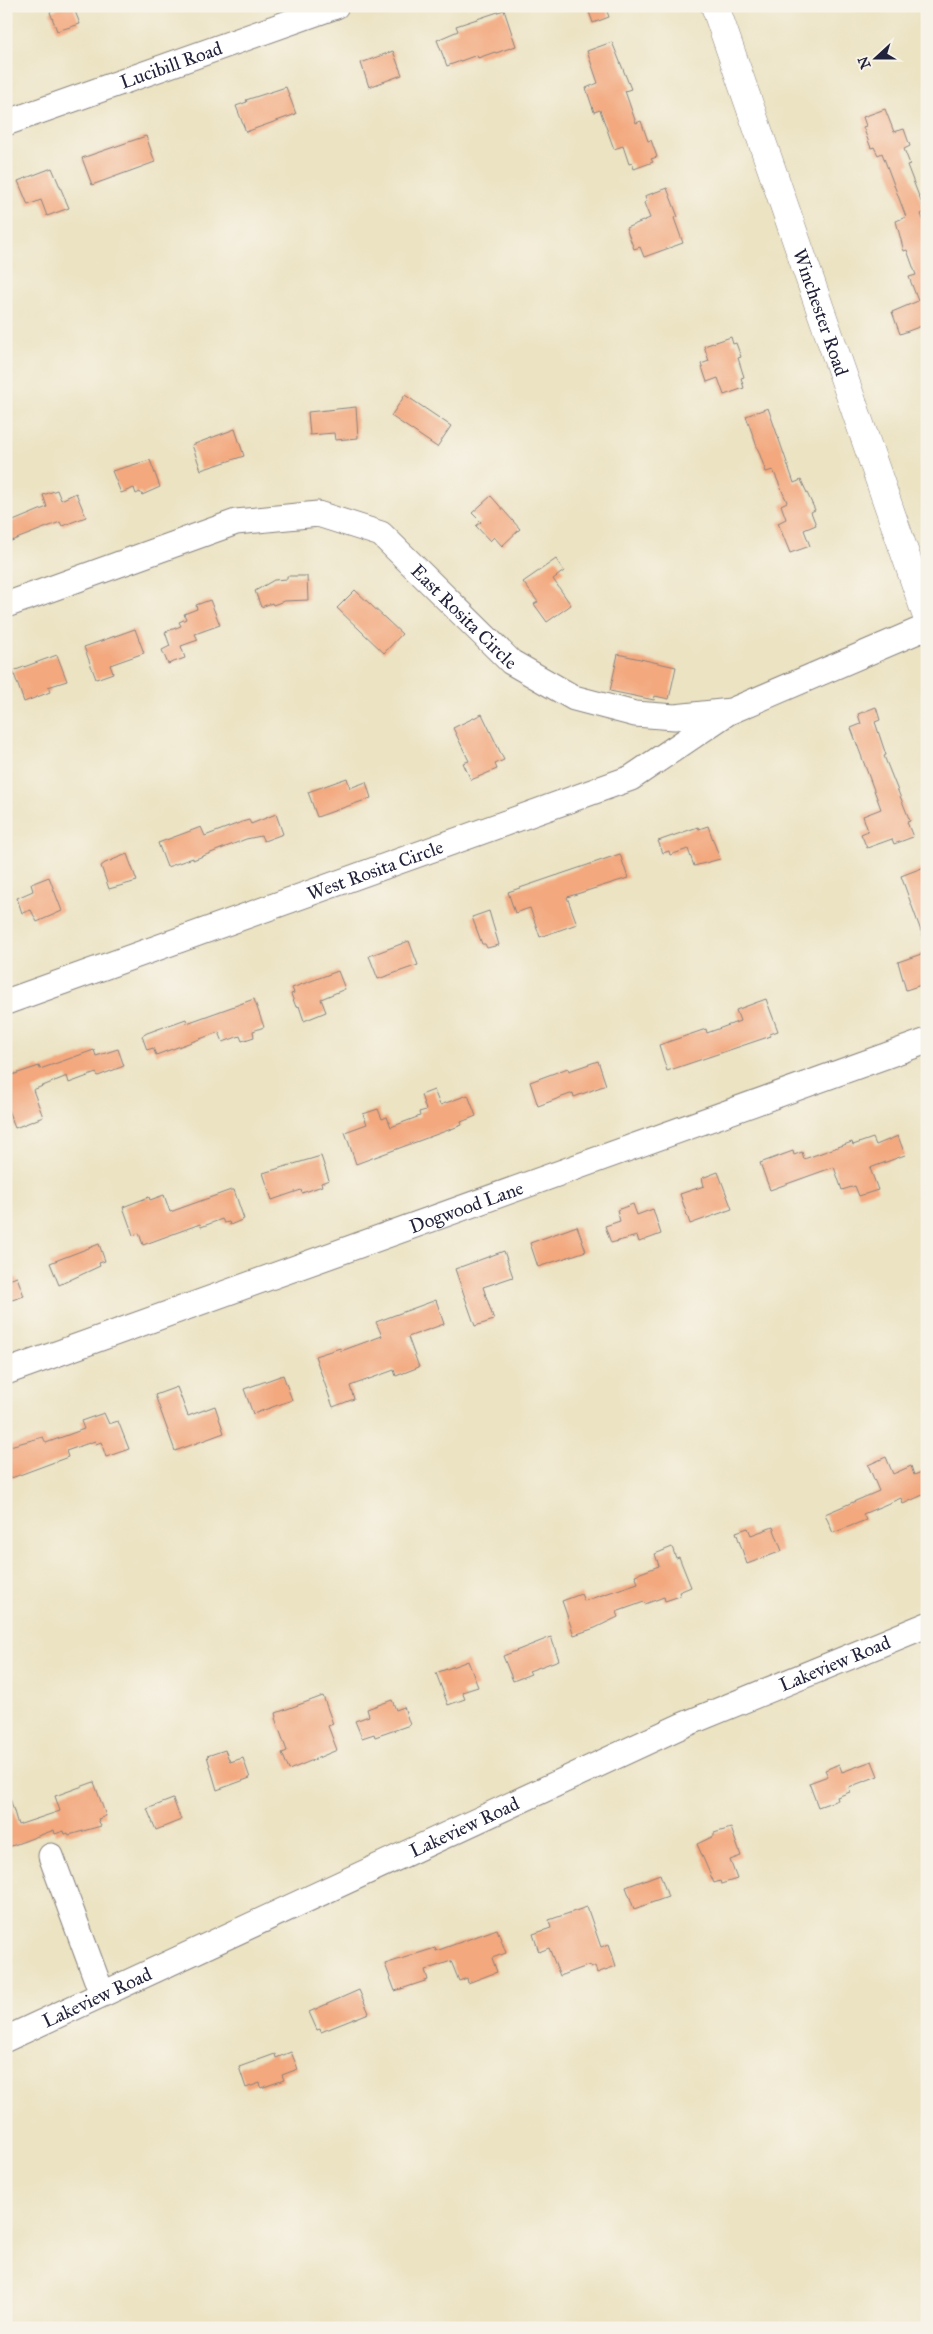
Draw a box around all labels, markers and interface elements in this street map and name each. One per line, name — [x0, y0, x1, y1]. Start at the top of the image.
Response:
north arrow — [850, 32, 900, 82]
street label: Lucibill Road — [117, 36, 225, 93]
text: N — [854, 54, 874, 71]
street label: Winchester Road — [788, 245, 854, 379]
street label: East Rosita Circle — [407, 559, 521, 674]
street label: West Rosita Circle — [304, 835, 446, 905]
street label: Dogwood Lane — [406, 1176, 526, 1238]
street label: Lakeview Road — [776, 1630, 894, 1696]
street label: Lakeview Road — [406, 1791, 523, 1862]
street label: Lakeview Road — [38, 1962, 155, 2032]

